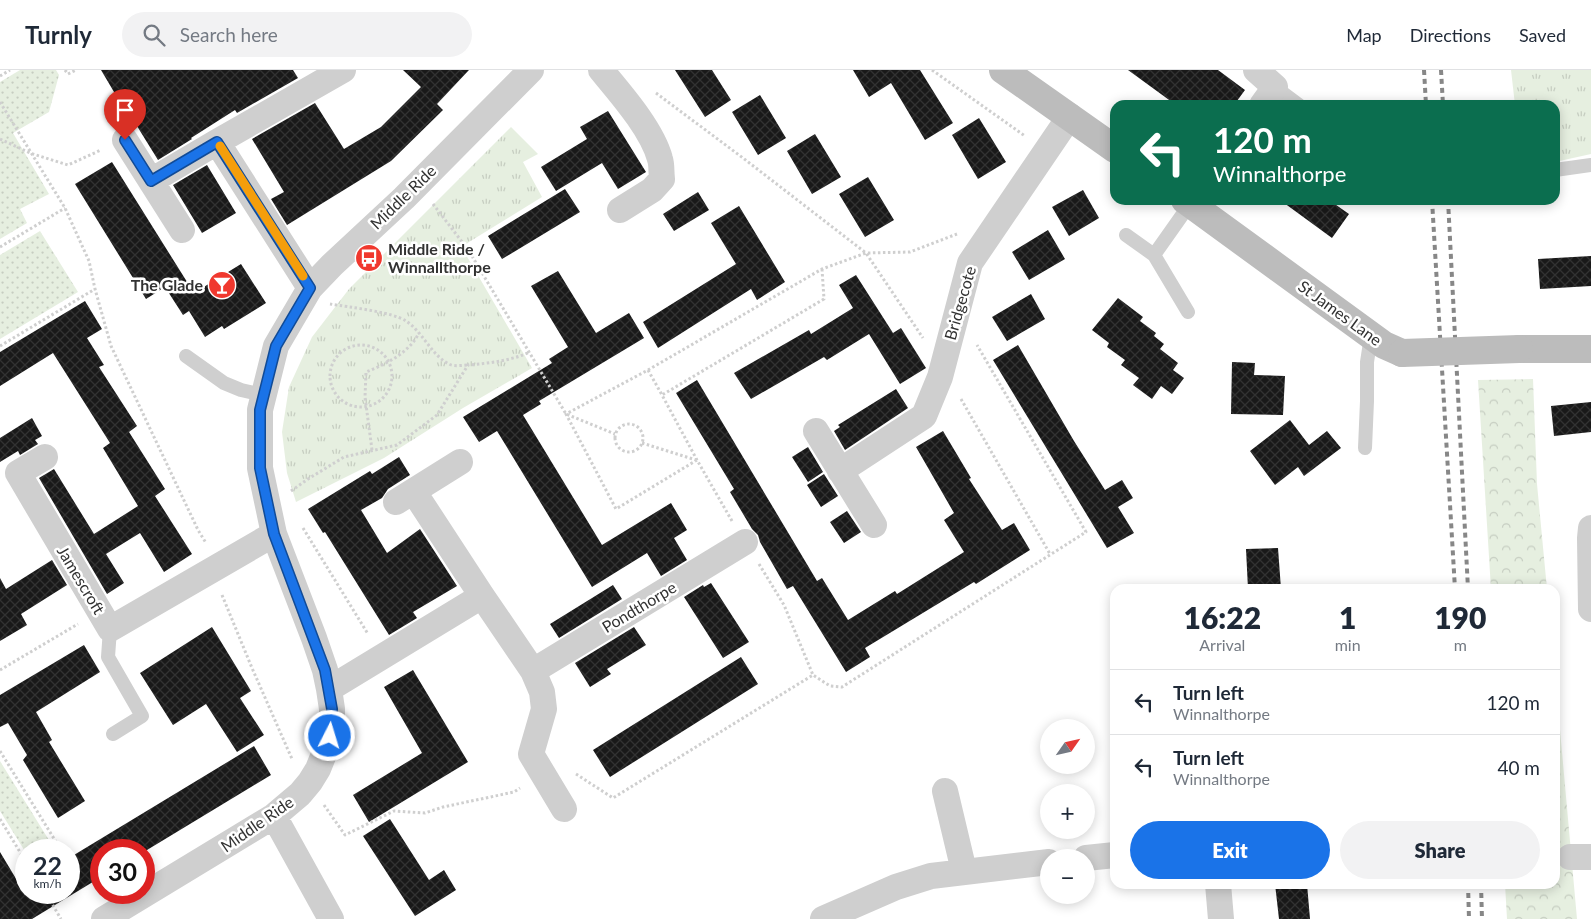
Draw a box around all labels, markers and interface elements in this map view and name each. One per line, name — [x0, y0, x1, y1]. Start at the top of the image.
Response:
search box — [122, 12, 472, 57]
text: Turnly — [25, 20, 92, 49]
icon: search — [140, 21, 168, 49]
text: Search here — [180, 23, 278, 46]
text: Map — [1346, 24, 1382, 46]
text: Directions — [1410, 24, 1491, 46]
text: Saved — [1519, 24, 1566, 46]
pin — [104, 89, 146, 140]
icon: arrive — [111, 96, 139, 124]
text: 120 m — [1213, 118, 1312, 160]
icon: left — [1130, 120, 1195, 185]
text: Winnalthorpe — [1213, 160, 1346, 187]
street label: Middle Ride — [366, 161, 439, 233]
place label: Middle Ride / Winnallthorpe — [388, 239, 491, 276]
bus stop icon: Middle Ride / Winnallthorpe — [354, 243, 384, 273]
street label: Bridgecote — [940, 264, 979, 342]
bar icon: The Glade — [207, 270, 237, 300]
place label: The Glade — [131, 275, 203, 294]
street label: St James Lane — [1295, 276, 1386, 349]
street label: Jamescroft — [54, 542, 109, 617]
street label: Pondthorpe — [598, 577, 679, 636]
text: 16:22 — [1184, 599, 1261, 635]
text: 1 — [1339, 599, 1356, 635]
text: 190 — [1434, 599, 1486, 635]
text: Arrival — [1199, 635, 1245, 654]
text: min — [1335, 635, 1361, 654]
text: m — [1454, 635, 1467, 654]
text: Turn left — [1173, 681, 1244, 704]
icon: left — [1130, 688, 1158, 716]
text: 120 m — [1486, 691, 1540, 714]
text: Winnalthorpe — [1173, 704, 1270, 723]
position arrow — [303, 709, 355, 761]
north arrow — [1040, 719, 1095, 774]
map controls — [1040, 719, 1095, 904]
text: Turn left — [1173, 746, 1244, 769]
icon: left — [1130, 753, 1158, 781]
text: 40 m — [1497, 756, 1540, 779]
text: Winnalthorpe — [1173, 769, 1270, 788]
button: + — [1040, 784, 1095, 839]
street label: Middle Ride — [217, 792, 297, 855]
button: Exit — [1130, 821, 1330, 879]
button: Share — [1340, 821, 1540, 879]
speed limit sign: 30 — [90, 839, 155, 904]
button: − — [1040, 849, 1095, 904]
text: 22 — [33, 850, 62, 880]
text: km/h — [33, 876, 62, 891]

